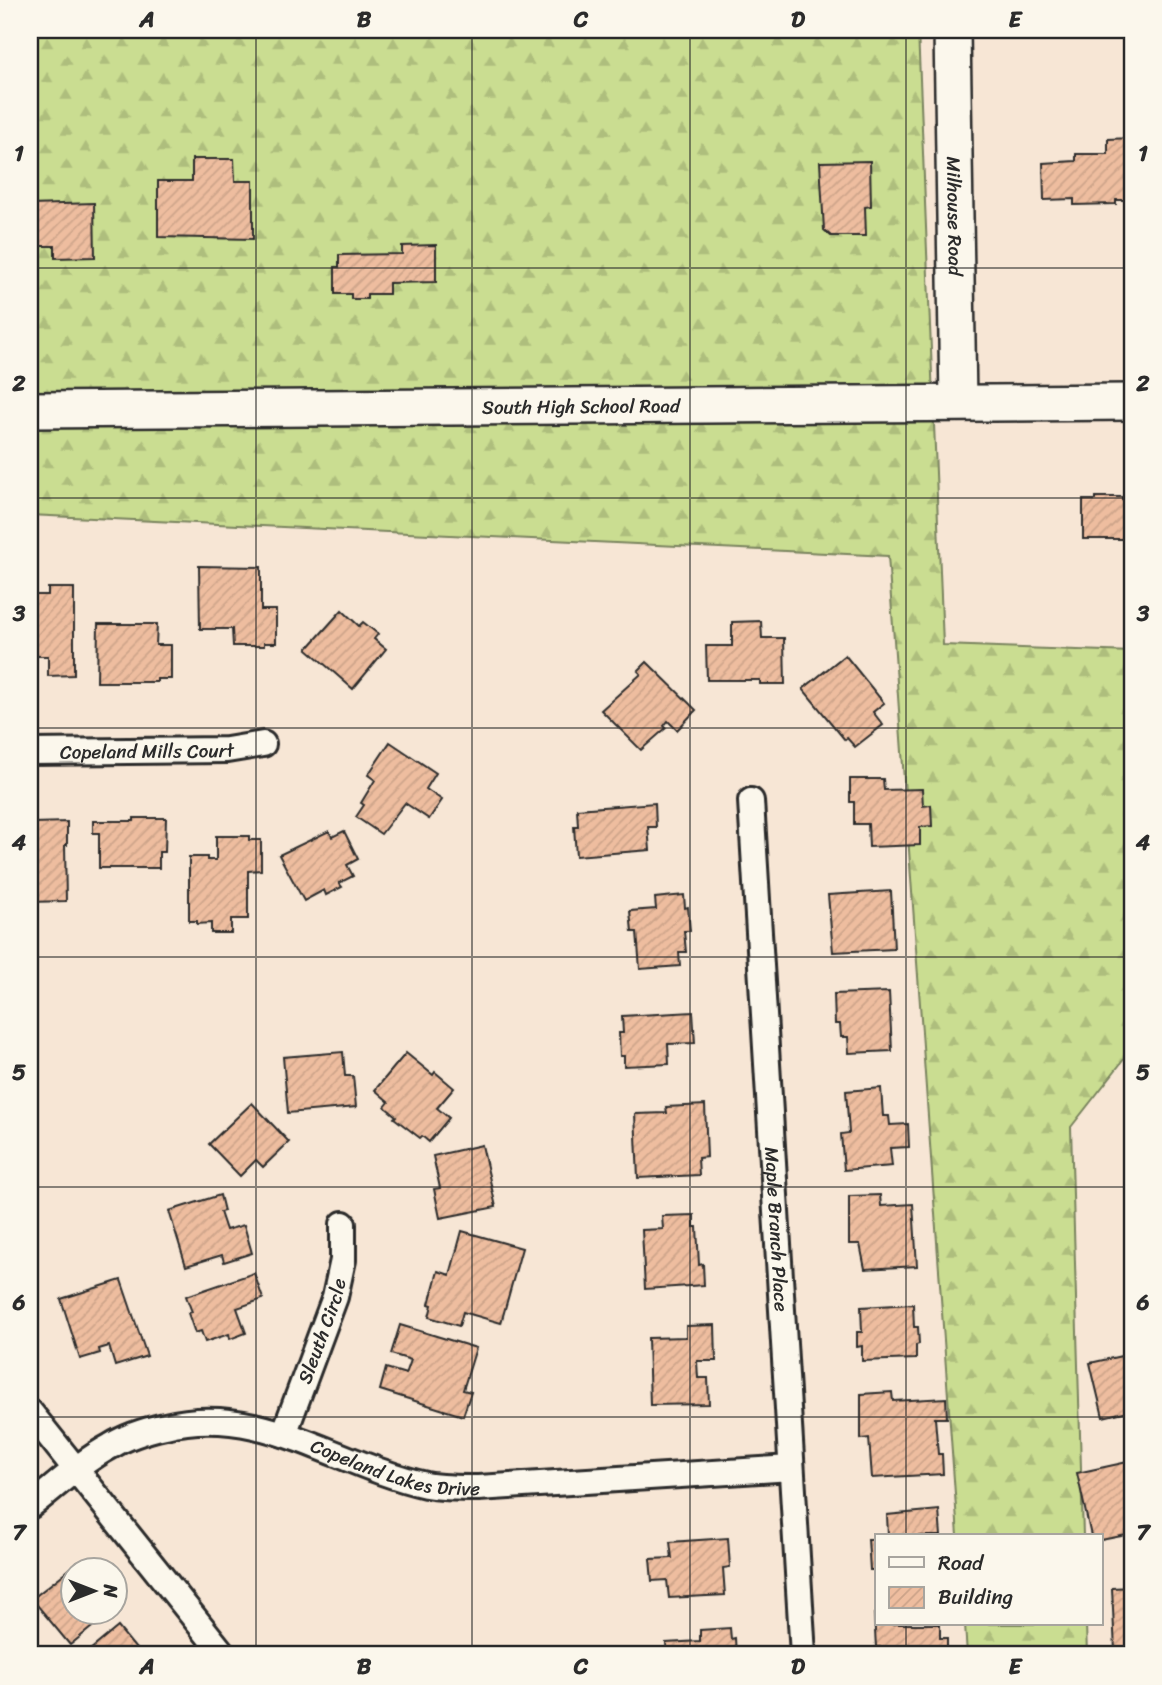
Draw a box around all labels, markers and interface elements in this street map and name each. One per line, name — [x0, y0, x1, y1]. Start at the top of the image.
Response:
text: A — [138, 0, 155, 40]
text: B — [357, 0, 372, 40]
text: C — [573, 0, 589, 40]
text: D — [791, 0, 806, 40]
text: E — [1009, 0, 1024, 40]
text: 1 — [14, 133, 24, 174]
text: 1 — [1138, 133, 1148, 174]
street label: Milhouse Road — [937, 156, 972, 278]
text: 2 — [11, 363, 26, 404]
text: 2 — [1135, 363, 1150, 404]
street label: South High School Road — [482, 389, 681, 424]
text: 3 — [12, 593, 26, 634]
text: 3 — [1136, 593, 1150, 634]
street label: Copeland Mills Court — [60, 733, 238, 769]
text: 4 — [11, 822, 27, 863]
text: 4 — [1135, 822, 1151, 863]
text: 5 — [12, 1052, 26, 1093]
text: 5 — [1136, 1052, 1150, 1093]
street label: Maple Branch Place — [755, 1146, 798, 1313]
street label: Sleuth Circle — [288, 1275, 356, 1388]
text: 6 — [11, 1282, 26, 1323]
text: 6 — [1135, 1282, 1150, 1323]
street label: Copeland Lakes Drive — [305, 1429, 480, 1505]
text: 7 — [12, 1512, 27, 1553]
text: 7 — [1136, 1512, 1151, 1553]
legend — [875, 1534, 1102, 1626]
text: Road — [938, 1544, 985, 1582]
north arrow — [60, 1556, 130, 1626]
text: Building — [938, 1578, 1014, 1616]
text: N — [94, 1583, 127, 1598]
text: A — [138, 1646, 155, 1685]
text: B — [357, 1646, 372, 1685]
text: C — [573, 1646, 589, 1685]
text: D — [791, 1646, 806, 1685]
text: E — [1009, 1646, 1024, 1685]

